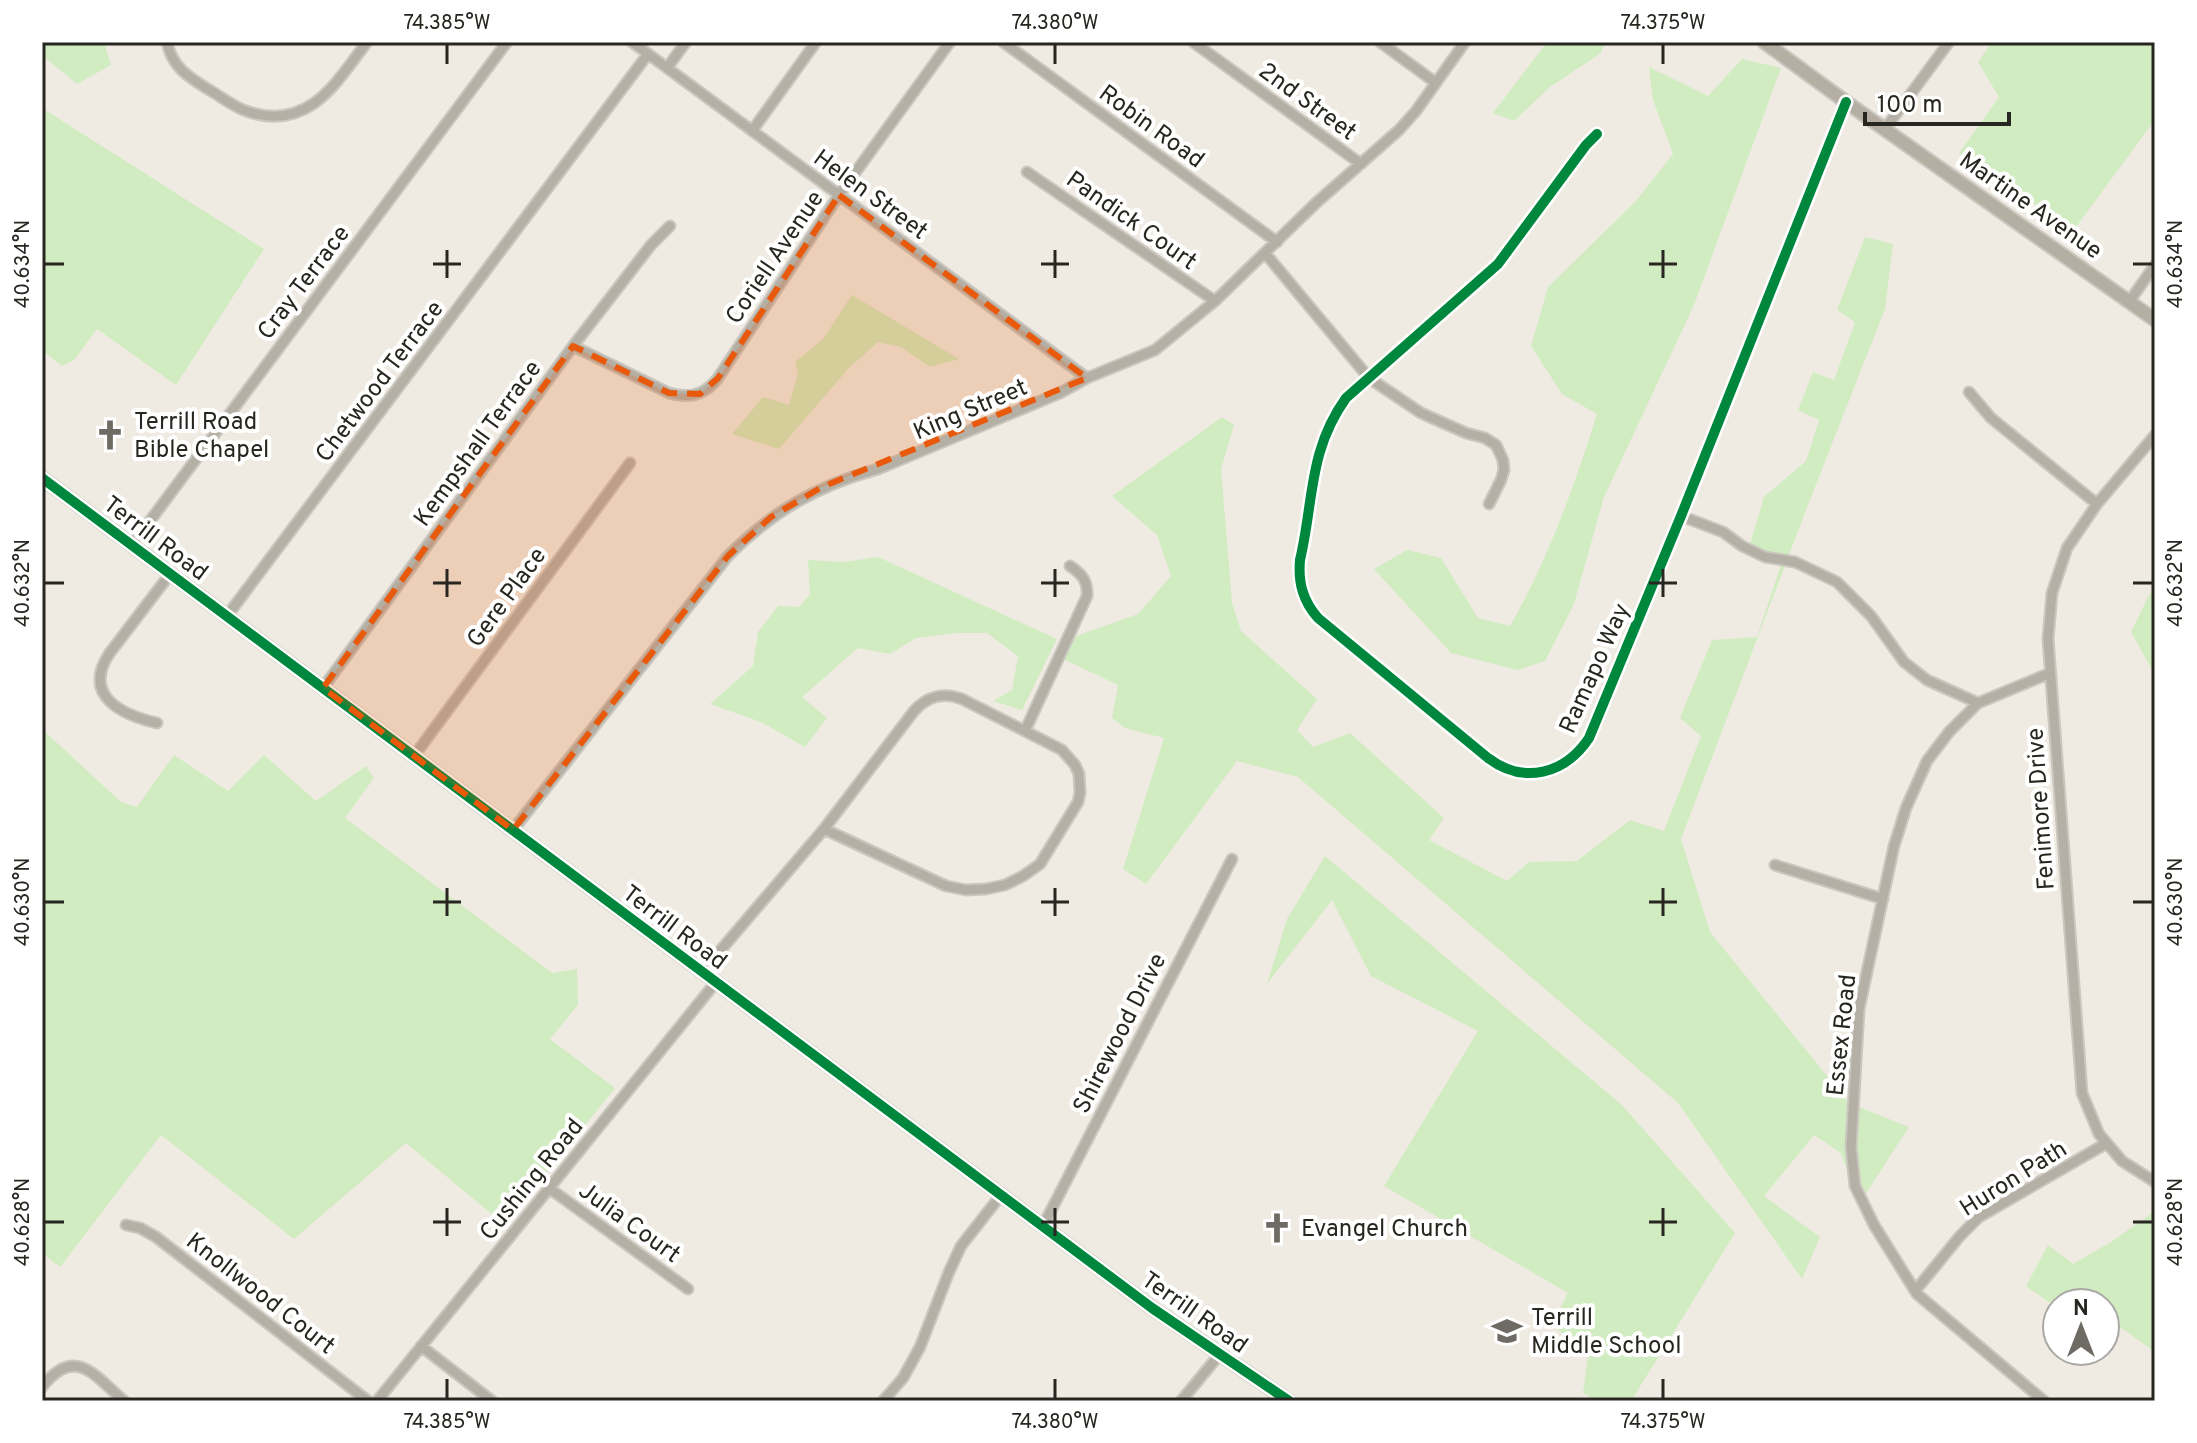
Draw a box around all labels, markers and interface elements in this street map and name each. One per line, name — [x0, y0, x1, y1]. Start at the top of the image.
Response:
text: 74.385°W — [404, 11, 490, 37]
text: 74.380°W — [1011, 11, 1099, 37]
text: 74.375°W — [1621, 11, 1706, 37]
street label: 2nd Street — [1252, 57, 1362, 148]
scale bar — [1865, 76, 2009, 126]
street label: Robin Road — [1092, 79, 1209, 176]
text: 100 m — [1877, 91, 1943, 121]
street label: Helen Street — [807, 144, 933, 247]
street label: Martine Avenue — [1953, 146, 2107, 267]
street label: Pandick Court — [1060, 165, 1202, 278]
street label: Coriell Avenue — [720, 186, 831, 331]
text: 40.634°N — [11, 220, 37, 308]
street label: Cray Terrace — [252, 220, 357, 346]
text: 40.634°N — [2164, 220, 2190, 308]
street label: Chetwood Terrace — [310, 296, 451, 469]
street label: Kempshall Terrace — [408, 355, 549, 533]
street label: King Street — [909, 373, 1032, 448]
place label: Terrill Road Bible Chapel — [134, 408, 269, 466]
church icon: Terrill Road Bible Chapel — [93, 418, 127, 452]
street label: Terrill Road — [97, 491, 213, 589]
text: 40.632°N — [11, 539, 37, 627]
text: 40.632°N — [2164, 539, 2190, 627]
street label: Gere Place — [461, 542, 554, 654]
street label: Ramapo Way — [1554, 599, 1638, 739]
street label: Fenimore Drive — [2021, 727, 2063, 891]
text: 40.630°N — [11, 858, 37, 946]
text: 40.630°N — [2164, 858, 2190, 946]
street label: Terrill Road — [616, 880, 732, 978]
street label: Shirewood Drive — [1067, 949, 1174, 1119]
street label: Essex Road — [1822, 973, 1864, 1097]
street label: Cushing Road — [474, 1113, 591, 1247]
street label: Huron Path — [1955, 1135, 2073, 1224]
street label: Julia Court — [572, 1177, 686, 1271]
text: 40.628°N — [11, 1178, 37, 1266]
text: 40.628°N — [2164, 1178, 2190, 1266]
church icon: Evangel Church — [1260, 1211, 1294, 1245]
place label: Evangel Church — [1301, 1215, 1468, 1245]
street label: Knollwood Court — [179, 1227, 340, 1362]
street label: Terrill Road — [1135, 1266, 1253, 1361]
north arrow — [2041, 1287, 2121, 1367]
text: N — [2073, 1296, 2089, 1323]
place label: Terrill Middle School — [1531, 1304, 1681, 1362]
school or university icon: Terrill Middle School — [1490, 1314, 1524, 1348]
text: 74.385°W — [404, 1410, 490, 1436]
text: 74.380°W — [1011, 1410, 1099, 1436]
text: 74.375°W — [1621, 1410, 1706, 1436]

